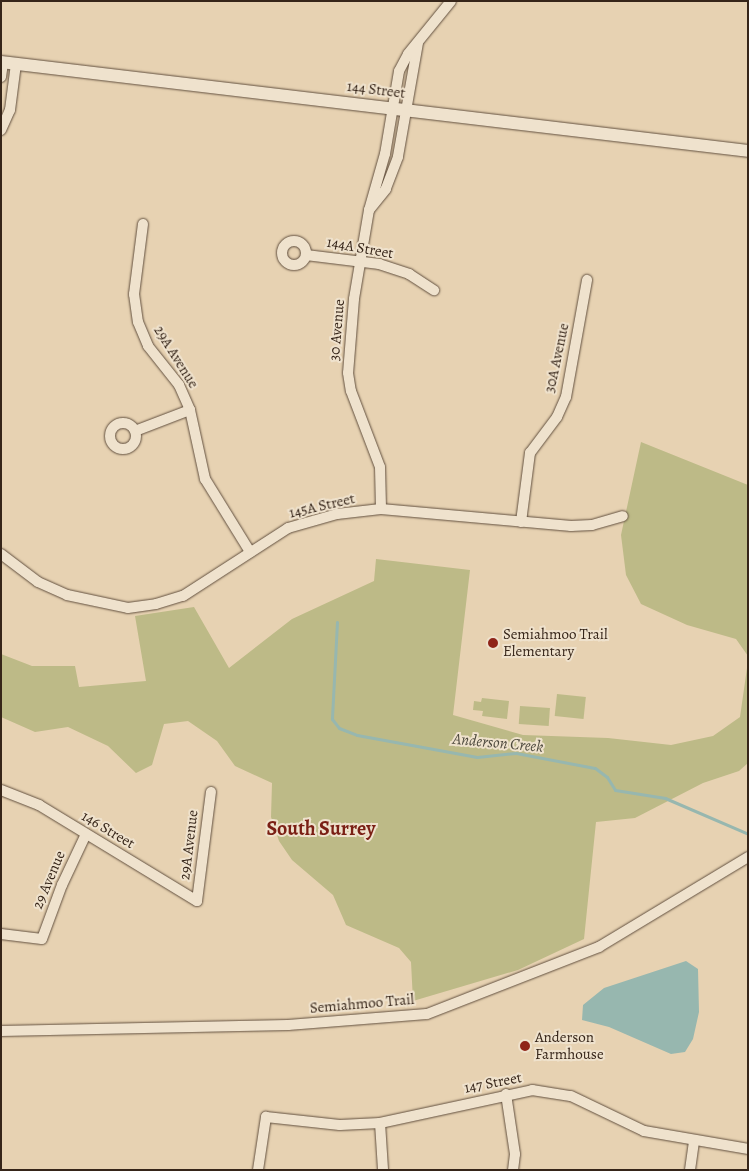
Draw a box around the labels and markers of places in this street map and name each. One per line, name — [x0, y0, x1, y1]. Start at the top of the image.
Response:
place label: Semiahmoo Trail Elementary — [503, 625, 608, 660]
marker: Semiahmoo Trail Elementary — [487, 637, 499, 649]
place label: Anderson Farmhouse — [535, 1028, 604, 1063]
marker: Anderson Farmhouse — [519, 1040, 531, 1052]

